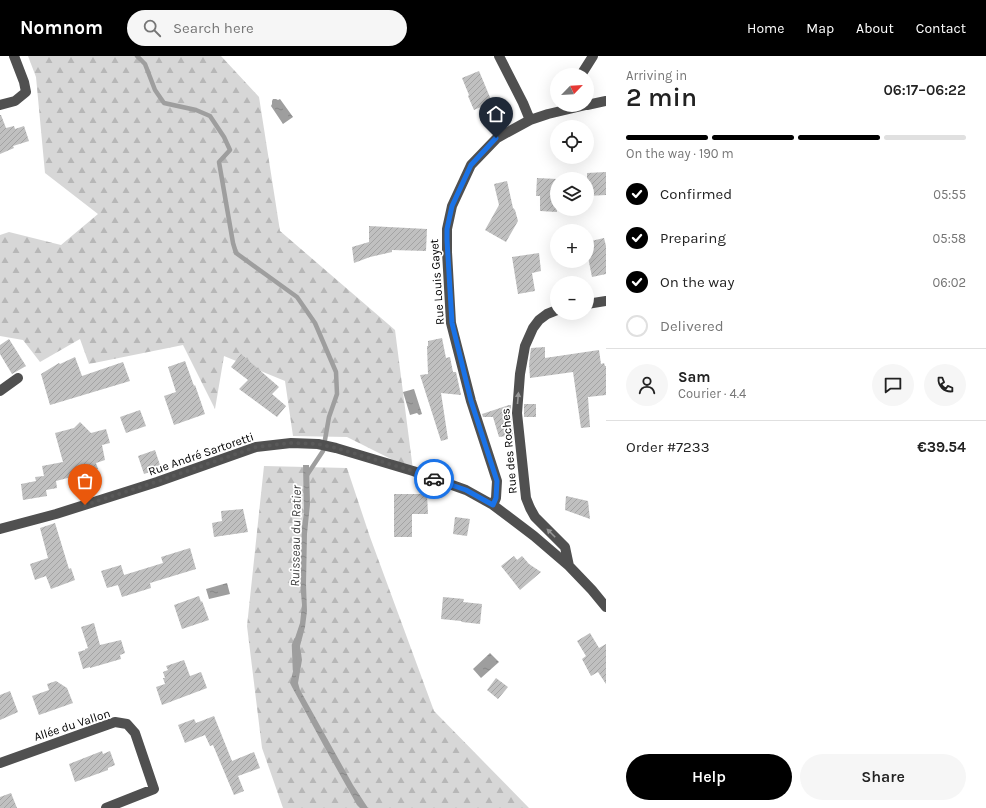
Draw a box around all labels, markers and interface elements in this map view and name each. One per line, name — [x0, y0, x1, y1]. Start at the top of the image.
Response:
search box — [127, 10, 407, 46]
text: Nomnom — [20, 17, 103, 39]
icon: search — [141, 17, 163, 39]
text: Search here — [173, 19, 254, 37]
text: Home — [747, 20, 784, 37]
text: Map — [806, 20, 834, 37]
text: About — [856, 20, 894, 37]
text: Contact — [916, 20, 966, 37]
north arrow — [550, 68, 594, 112]
map controls — [550, 68, 594, 320]
text: Arriving in — [626, 68, 687, 83]
text: 06:17–06:22 — [883, 81, 966, 99]
text: 2 min — [626, 82, 697, 113]
pin — [479, 97, 513, 138]
icon: home — [485, 103, 507, 125]
button: locate — [550, 120, 594, 164]
text: On the way · 190 m — [626, 146, 734, 161]
button: layers — [550, 172, 594, 216]
icon: check — [626, 183, 648, 205]
text: Confirmed — [660, 185, 732, 203]
text: 05:55 — [933, 187, 966, 202]
button: + — [550, 224, 594, 268]
icon: check — [626, 227, 648, 249]
text: Preparing — [660, 229, 726, 247]
text: 05:58 — [933, 231, 966, 246]
street label: Rue Louis Gayet — [427, 238, 447, 326]
icon: check — [626, 271, 648, 293]
text: On the way — [660, 273, 734, 291]
text: 06:02 — [933, 275, 966, 290]
button: − — [550, 276, 594, 320]
text: Delivered — [660, 317, 724, 335]
button: person — [626, 364, 668, 406]
button: chat — [872, 364, 914, 406]
button: phone — [924, 364, 966, 406]
text: Sam — [678, 368, 711, 386]
text: Courier · 4.4 — [678, 386, 746, 401]
one-way arrow — [515, 392, 522, 404]
street label: Rue des Roches — [498, 408, 520, 494]
street label: Rue André Sartoretti — [146, 429, 256, 479]
text: Order #7233 — [626, 438, 710, 456]
text: €39.54 — [917, 438, 966, 456]
courier — [414, 459, 454, 499]
pin — [68, 464, 102, 505]
icon: car — [423, 468, 445, 490]
icon: bag — [74, 470, 96, 492]
water label: Ruisseau du Ratier — [287, 485, 304, 587]
one-way arrow — [546, 528, 556, 538]
street label: Allée du Vallon — [32, 706, 112, 744]
button: Help — [626, 754, 792, 800]
button: Share — [800, 754, 966, 800]

